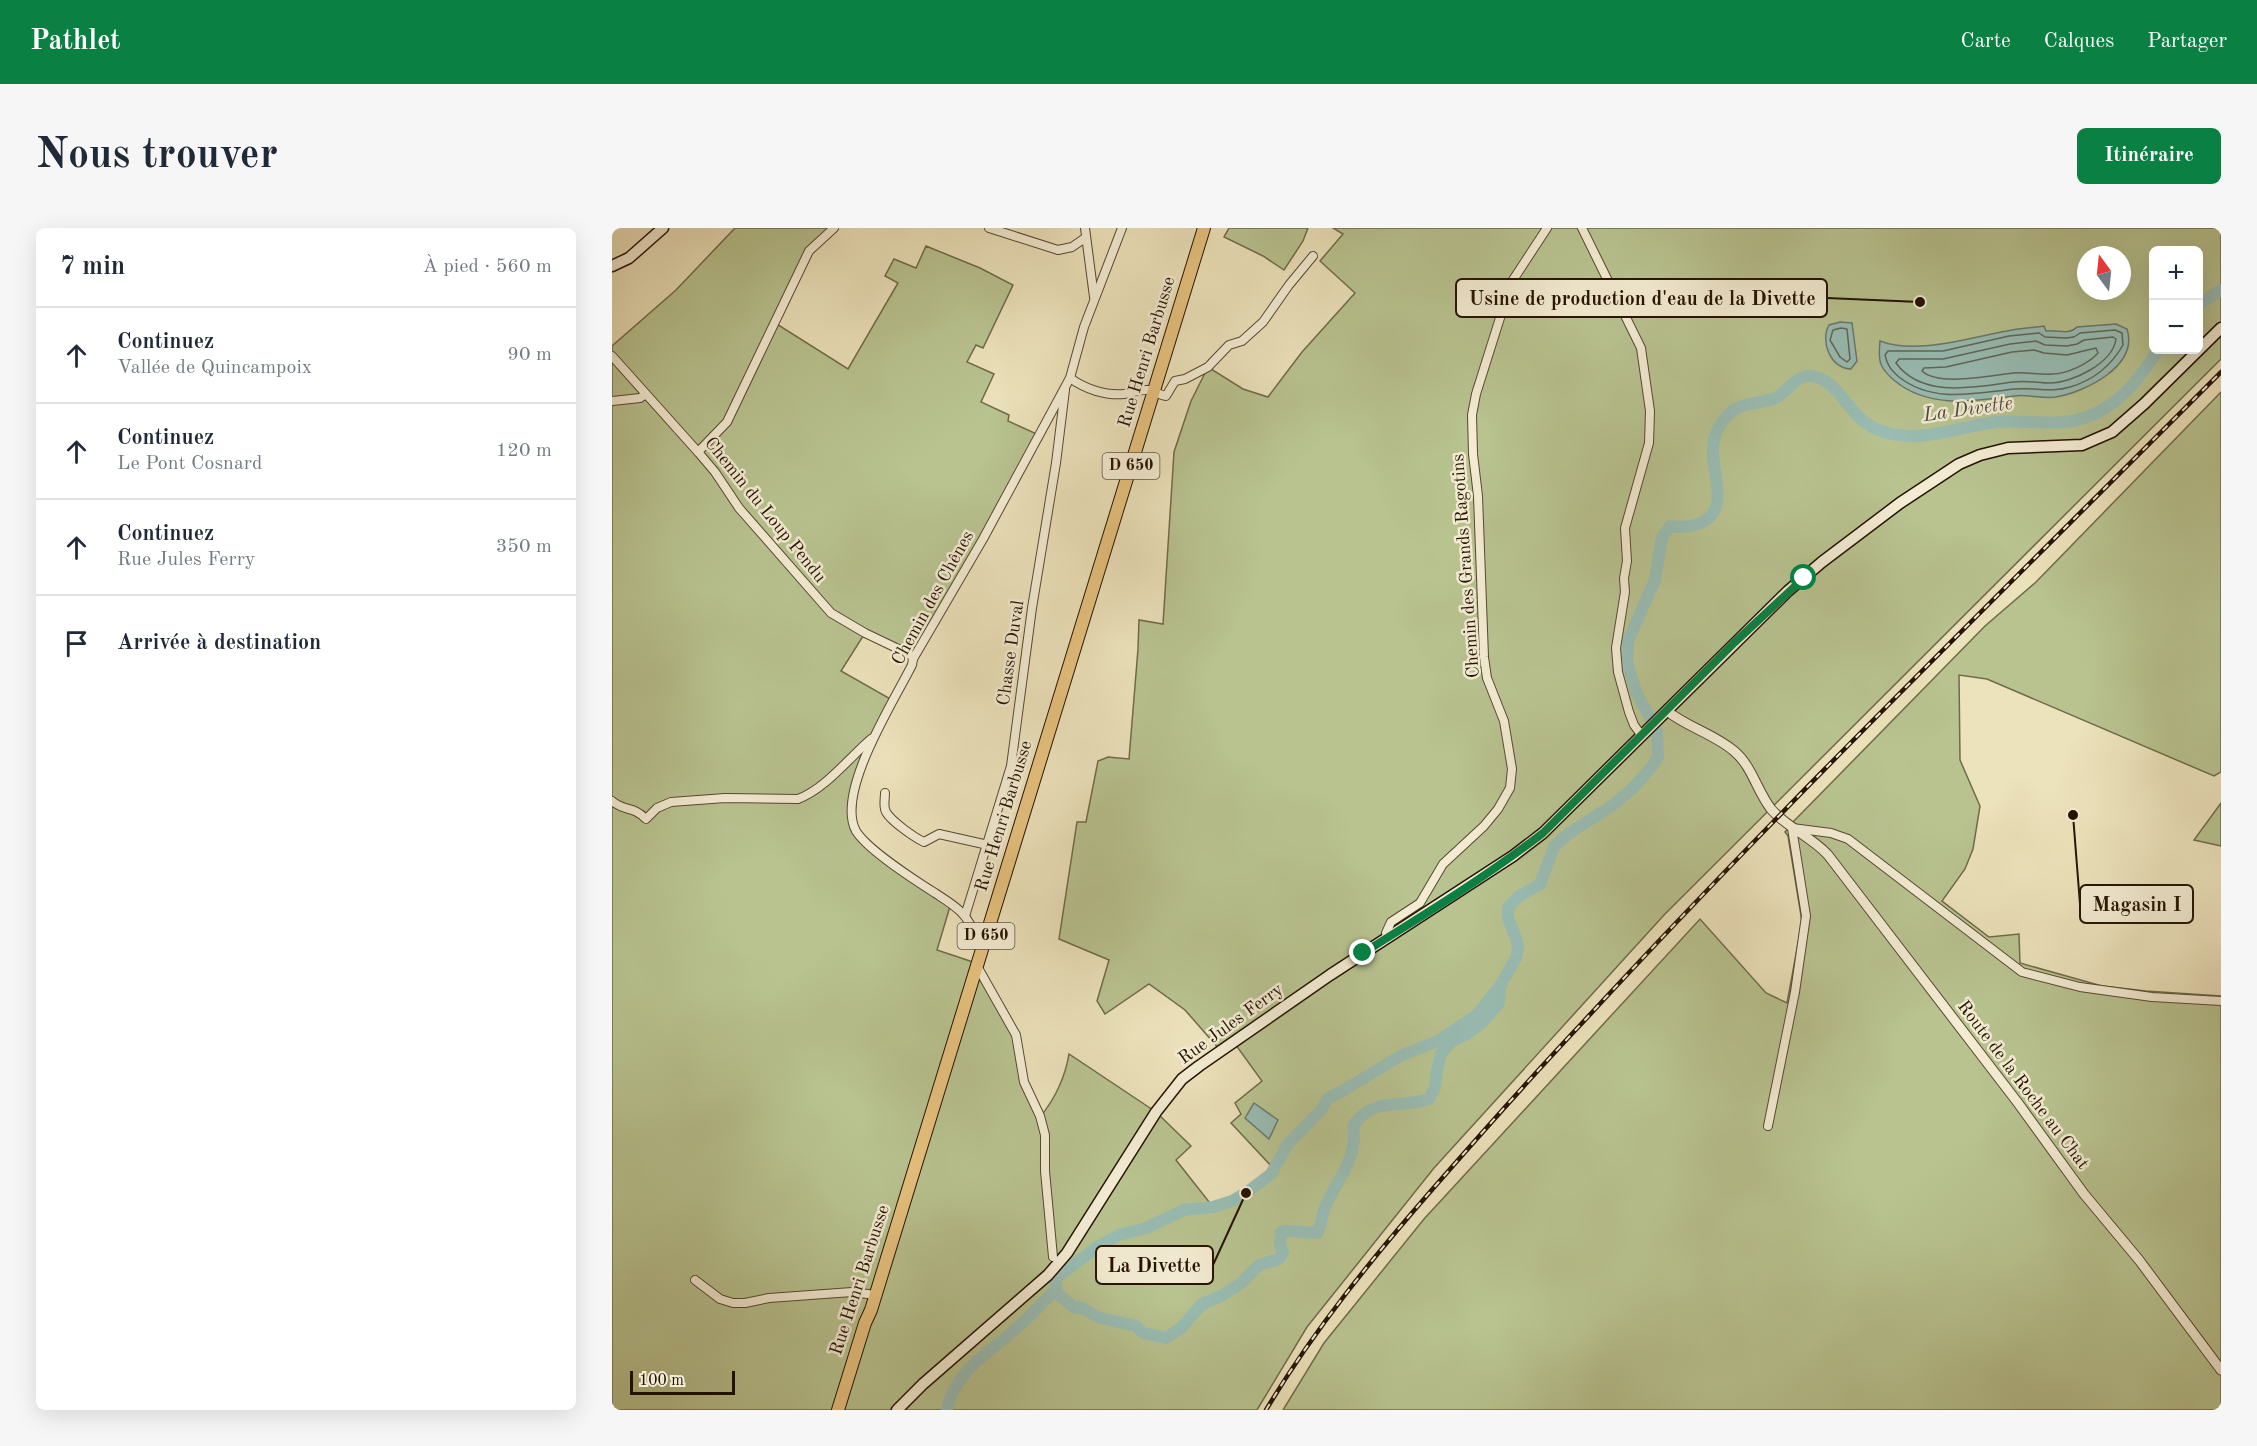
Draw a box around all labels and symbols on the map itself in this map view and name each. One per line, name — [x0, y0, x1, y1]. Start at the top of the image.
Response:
north arrow — [2077, 246, 2131, 300]
street label: Rue Henri Barbusse — [1115, 274, 1179, 430]
callout: Usine de production d'eau de la Divette — [1456, 279, 1827, 317]
text: Usine de production d'eau de la Divette — [1468, 290, 1816, 310]
water label: La Divette — [1921, 394, 2014, 426]
street label: Chemin du Loup Pendu — [701, 434, 829, 586]
road number: D 650 — [1102, 453, 1160, 479]
street label: Chemin des Grands Ragotins — [1449, 453, 1483, 679]
street label: Chemin des Chênes — [889, 528, 977, 668]
route start — [1790, 564, 1816, 590]
street label: Chasse Duval — [995, 599, 1027, 707]
street label: Rue Henri Barbusse — [972, 738, 1036, 894]
callout: Magasin I — [2080, 885, 2193, 923]
text: Magasin I — [2092, 896, 2182, 916]
road number: D 650 — [958, 923, 1015, 949]
route end — [1349, 939, 1375, 965]
street label: Rue Jules Ferry — [1175, 980, 1287, 1068]
street label: Route de la Roche au Chat — [1954, 997, 2092, 1173]
street label: Rue Henri Barbusse — [827, 1203, 893, 1357]
callout: La Divette — [1096, 1246, 1213, 1284]
text: La Divette — [1107, 1257, 1201, 1277]
scale bar — [630, 1368, 735, 1396]

